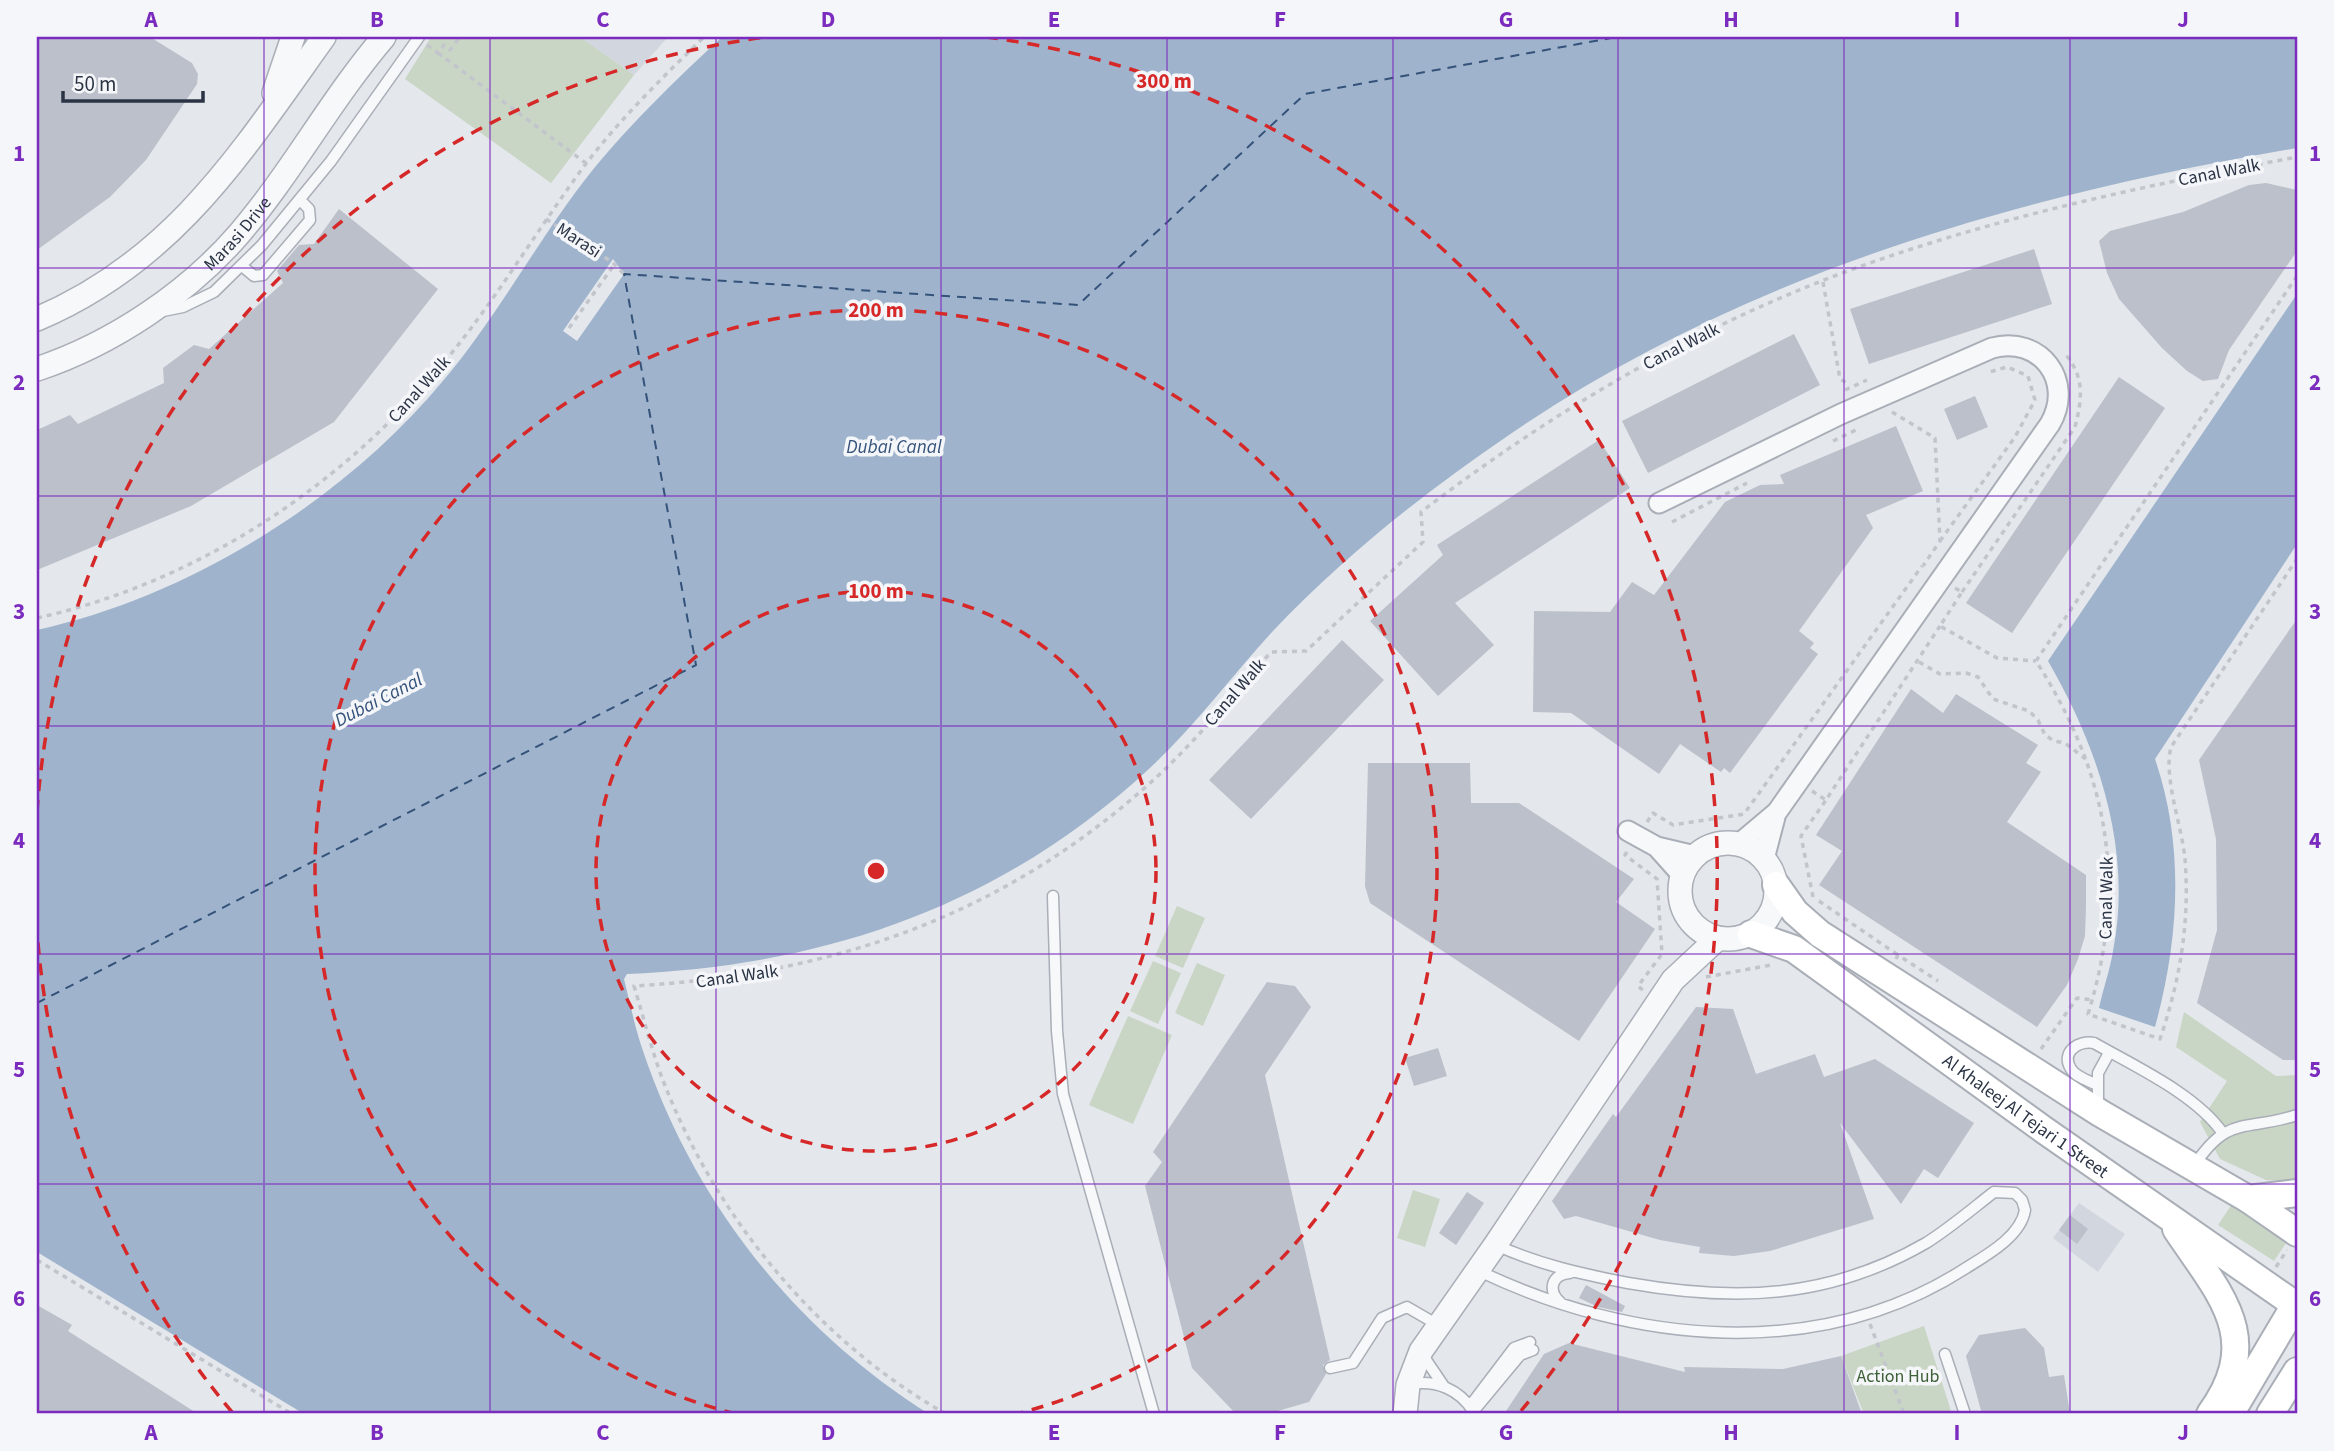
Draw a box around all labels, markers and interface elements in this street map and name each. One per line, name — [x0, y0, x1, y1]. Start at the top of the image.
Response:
text: A — [143, 3, 158, 36]
text: B — [370, 3, 384, 36]
text: C — [596, 3, 610, 36]
text: D — [821, 3, 835, 36]
text: E — [1048, 3, 1060, 36]
text: F — [1274, 3, 1286, 36]
text: G — [1499, 3, 1513, 36]
text: H — [1723, 3, 1739, 36]
text: I — [1954, 3, 1960, 36]
text: J — [2177, 3, 2189, 36]
scale bar — [63, 60, 203, 104]
text: 300 m — [1136, 66, 1192, 96]
text: 50 m — [74, 69, 116, 99]
text: 1 — [13, 137, 25, 170]
text: 1 — [2309, 137, 2321, 170]
street label: Canal Walk — [2176, 152, 2262, 193]
street label: Marasi Drive — [198, 191, 278, 277]
street label: Marasi — [551, 217, 606, 264]
text: 200 m — [848, 295, 904, 325]
street label: Canal Walk — [1639, 316, 1724, 376]
street label: Canal Walk — [382, 350, 456, 428]
text: 2 — [13, 366, 25, 399]
text: 2 — [2309, 366, 2321, 399]
water label: Dubai Canal — [846, 434, 942, 461]
text: 100 m — [848, 576, 904, 606]
text: 3 — [13, 595, 25, 628]
text: 3 — [2309, 595, 2321, 628]
street label: Canal Walk — [1199, 653, 1272, 732]
water label: Dubai Canal — [330, 667, 428, 734]
text: 4 — [13, 824, 25, 857]
text: 4 — [2309, 824, 2321, 857]
street label: Canal Walk — [2093, 856, 2120, 940]
centre of rings — [864, 859, 888, 883]
street label: Canal Walk — [694, 958, 780, 995]
street label: Al Khaleej Al Tejari 1 Street — [1937, 1048, 2113, 1184]
text: 5 — [13, 1053, 25, 1086]
text: 5 — [2309, 1053, 2321, 1086]
text: 6 — [13, 1282, 25, 1315]
text: 6 — [2309, 1282, 2321, 1315]
park label: Action Hub — [1857, 1364, 1940, 1389]
text: A — [143, 1416, 158, 1449]
text: B — [370, 1416, 384, 1449]
text: C — [596, 1416, 610, 1449]
text: D — [821, 1416, 835, 1449]
text: E — [1048, 1416, 1060, 1449]
text: F — [1274, 1416, 1286, 1449]
text: G — [1499, 1416, 1513, 1449]
text: H — [1723, 1416, 1739, 1449]
text: I — [1954, 1416, 1960, 1449]
text: J — [2177, 1416, 2189, 1449]

